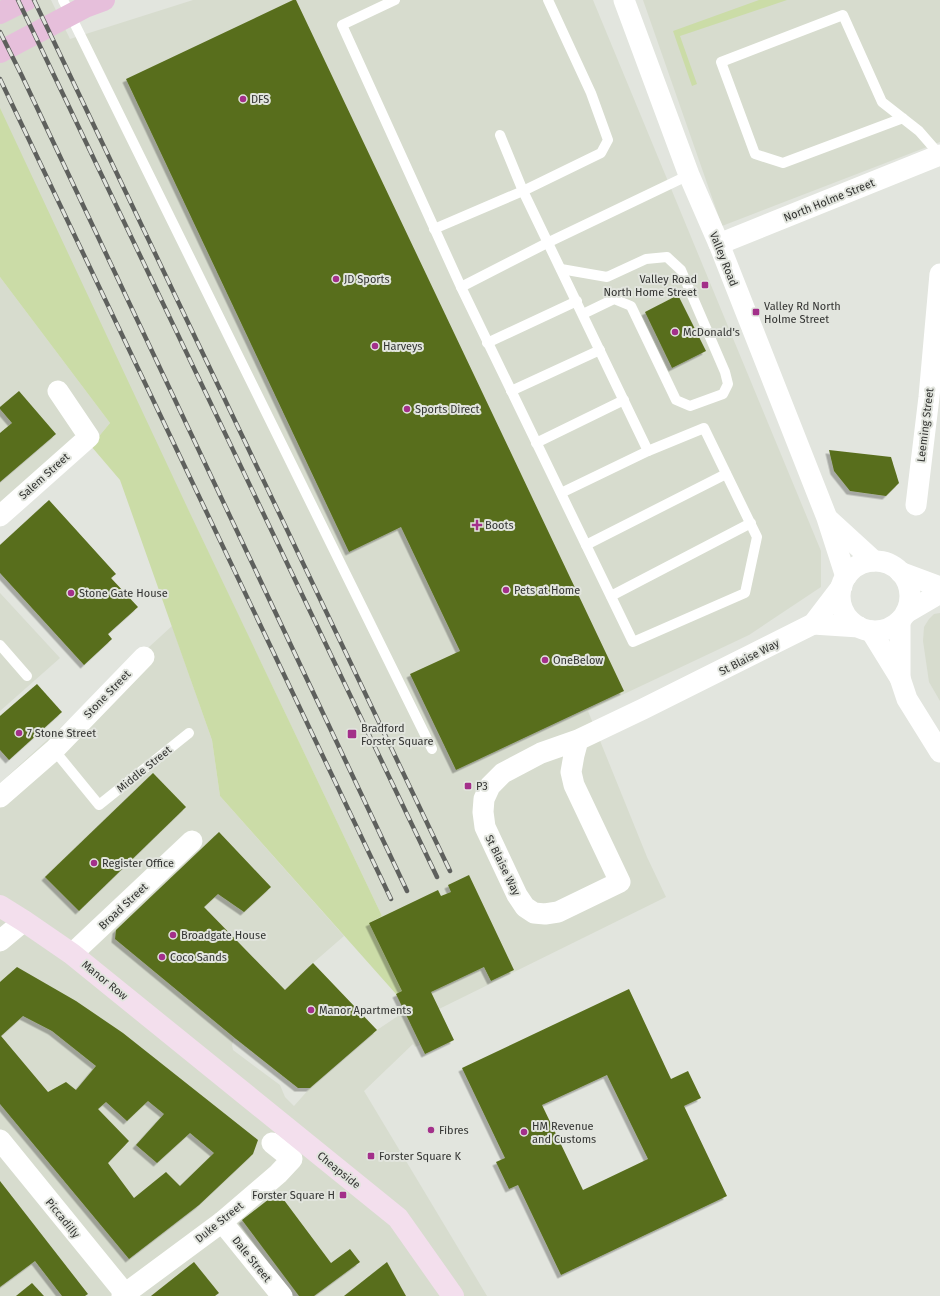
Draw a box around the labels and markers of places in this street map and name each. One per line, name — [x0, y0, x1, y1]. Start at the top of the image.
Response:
place label: DFS — [251, 93, 269, 106]
marker: DFS — [238, 94, 248, 104]
place label: JD Sports — [344, 273, 390, 286]
place label: Valley Road North Home Street — [603, 273, 697, 299]
marker: JD Sports — [331, 274, 341, 284]
marker: Valley Road North Home Street — [700, 280, 710, 290]
place label: Valley Rd North Holme Street — [764, 300, 841, 326]
marker: Valley Rd North Holme Street — [751, 307, 761, 317]
place label: McDonald's — [683, 326, 740, 339]
marker: McDonald's — [670, 327, 680, 337]
place label: Harveys — [383, 340, 423, 353]
marker: Harveys — [370, 341, 380, 351]
place label: Sports Direct — [415, 403, 480, 416]
marker: Sports Direct — [402, 404, 412, 414]
place label: Boots — [485, 519, 514, 532]
marker: Boots — [472, 520, 482, 530]
place label: Pets at Home — [514, 584, 580, 597]
marker: Pets at Home — [501, 585, 511, 595]
place label: Stone Gate House — [79, 587, 168, 600]
marker: Stone Gate House — [66, 588, 76, 598]
place label: OneBelow — [553, 654, 603, 667]
marker: OneBelow — [540, 655, 550, 665]
place label: Bradford Forster Square — [361, 722, 434, 748]
place label: 7 Stone Street — [27, 727, 96, 740]
marker: 7 Stone Street — [14, 728, 24, 738]
marker: Bradford Forster Square — [346, 728, 358, 740]
place label: P3 — [476, 780, 488, 793]
marker: P3 — [463, 781, 473, 791]
place label: Register Office — [102, 857, 174, 870]
marker: Register Office — [89, 858, 99, 868]
place label: Broadgate House — [181, 929, 266, 942]
marker: Broadgate House — [168, 930, 178, 940]
place label: Coco Sands — [170, 951, 227, 964]
marker: Coco Sands — [157, 952, 167, 962]
place label: Manor Apartments — [319, 1004, 411, 1017]
marker: Manor Apartments — [306, 1005, 316, 1015]
place label: HM Revenue and Customs — [532, 1120, 596, 1146]
place label: Fibres — [439, 1124, 469, 1137]
marker: Fibres — [426, 1125, 436, 1135]
marker: HM Revenue and Customs — [519, 1127, 529, 1137]
place label: Forster Square K — [379, 1150, 461, 1163]
marker: Forster Square K — [366, 1151, 376, 1161]
place label: Forster Square H — [252, 1189, 335, 1202]
marker: Forster Square H — [338, 1190, 348, 1200]

